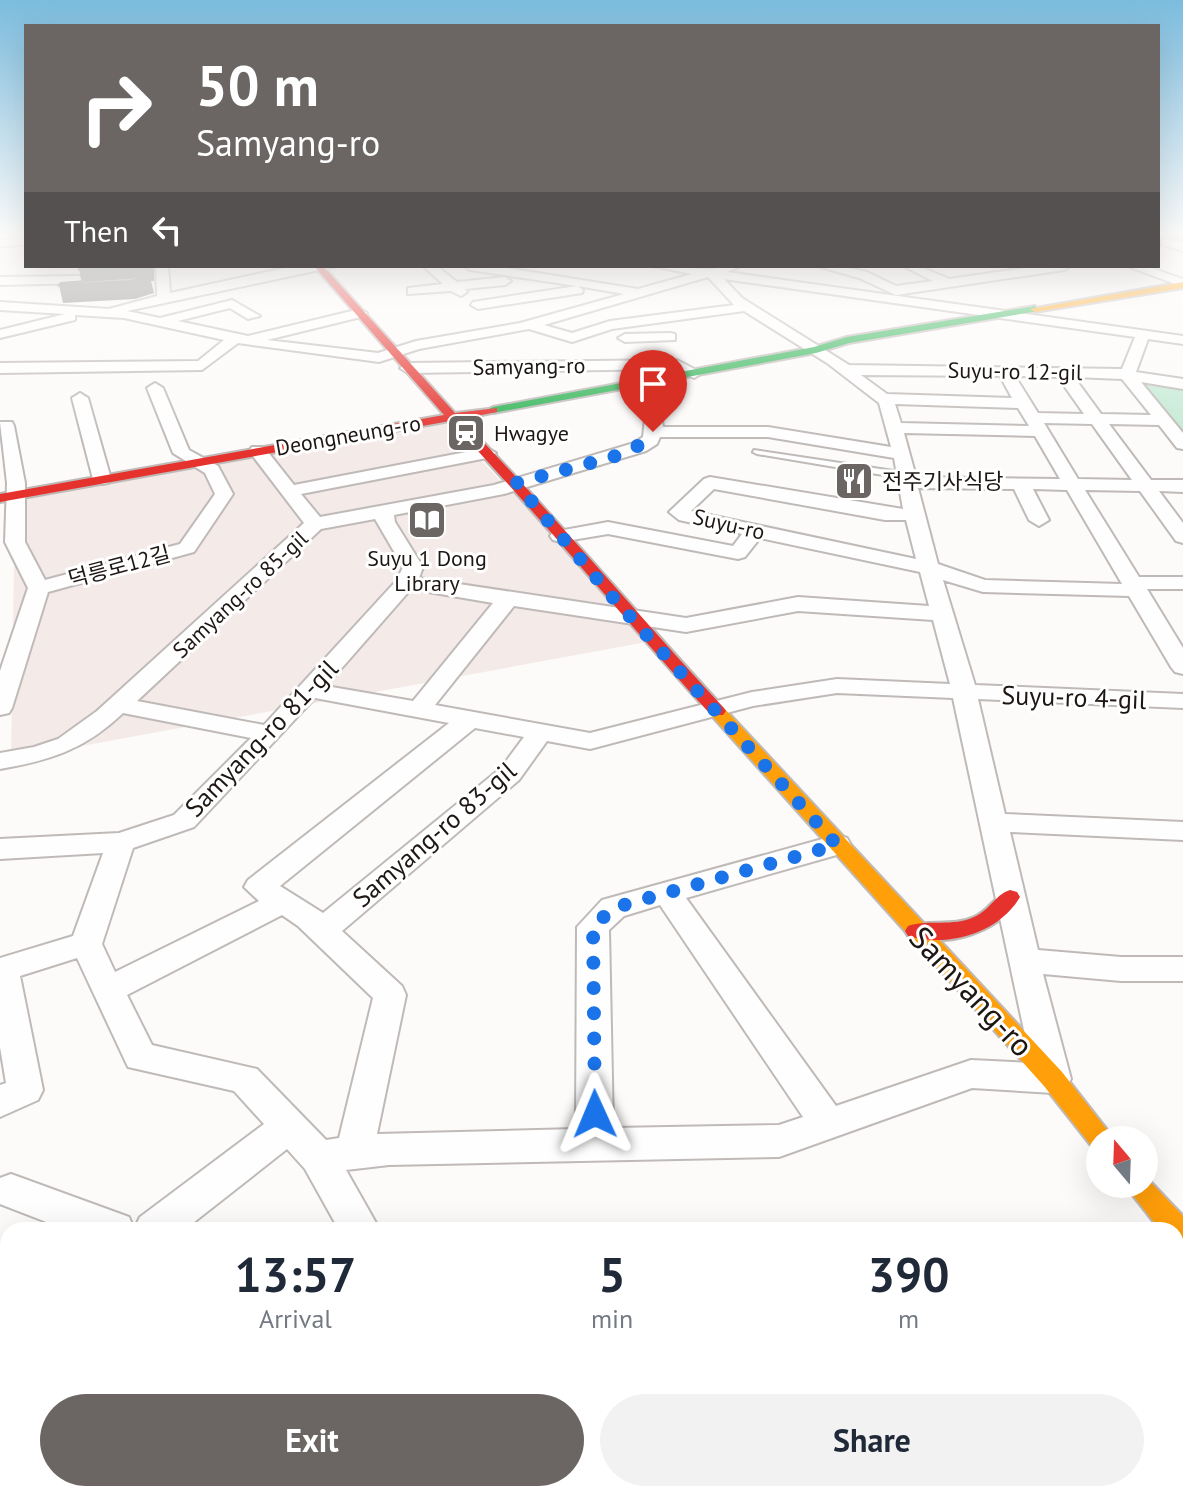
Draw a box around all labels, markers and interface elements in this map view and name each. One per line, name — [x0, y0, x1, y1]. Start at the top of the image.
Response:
text: 50 m — [196, 49, 319, 121]
icon: right — [64, 56, 168, 160]
text: Samyang-ro — [196, 119, 380, 166]
icon: left — [145, 208, 189, 252]
text: Then — [64, 211, 129, 250]
pin — [619, 350, 687, 432]
street label: Samyang-ro — [472, 351, 586, 381]
street label: Suyu-ro 12-gil — [947, 356, 1083, 386]
icon: arrive — [631, 362, 675, 406]
street label: Deongneung-ro — [273, 408, 423, 462]
station icon: Hwagye — [445, 412, 487, 454]
place label: Hwagye — [494, 419, 569, 447]
restaurant icon: 전주기사식당 — [833, 460, 875, 502]
place label: 전주기사식당 — [882, 467, 1003, 495]
library icon: Suyu 1 Dong Library — [406, 499, 448, 541]
street label: Suyu-ro — [690, 502, 768, 546]
street label: Samyang-ro 85-gil — [167, 524, 314, 664]
street label: 덕릉로12길 — [65, 539, 173, 593]
place label: Suyu 1 Dong Library — [367, 544, 487, 597]
street label: Samyang-ro 81-gil — [177, 652, 345, 824]
street label: Suyu-ro 4-gil — [1001, 678, 1147, 716]
street label: Samyang-ro 83-gil — [345, 754, 523, 914]
street label: Samyang-ro — [901, 917, 1043, 1065]
position arrow — [553, 1072, 637, 1156]
north arrow — [1086, 1126, 1158, 1198]
map controls — [1086, 1126, 1158, 1198]
text: 13:57 — [235, 1243, 356, 1305]
text: 5 — [598, 1243, 626, 1305]
text: 390 — [868, 1243, 949, 1305]
text: Arrival — [259, 1302, 332, 1335]
text: min — [591, 1302, 633, 1335]
text: m — [898, 1302, 919, 1335]
button: Exit — [40, 1394, 584, 1486]
button: Share — [600, 1394, 1144, 1486]

